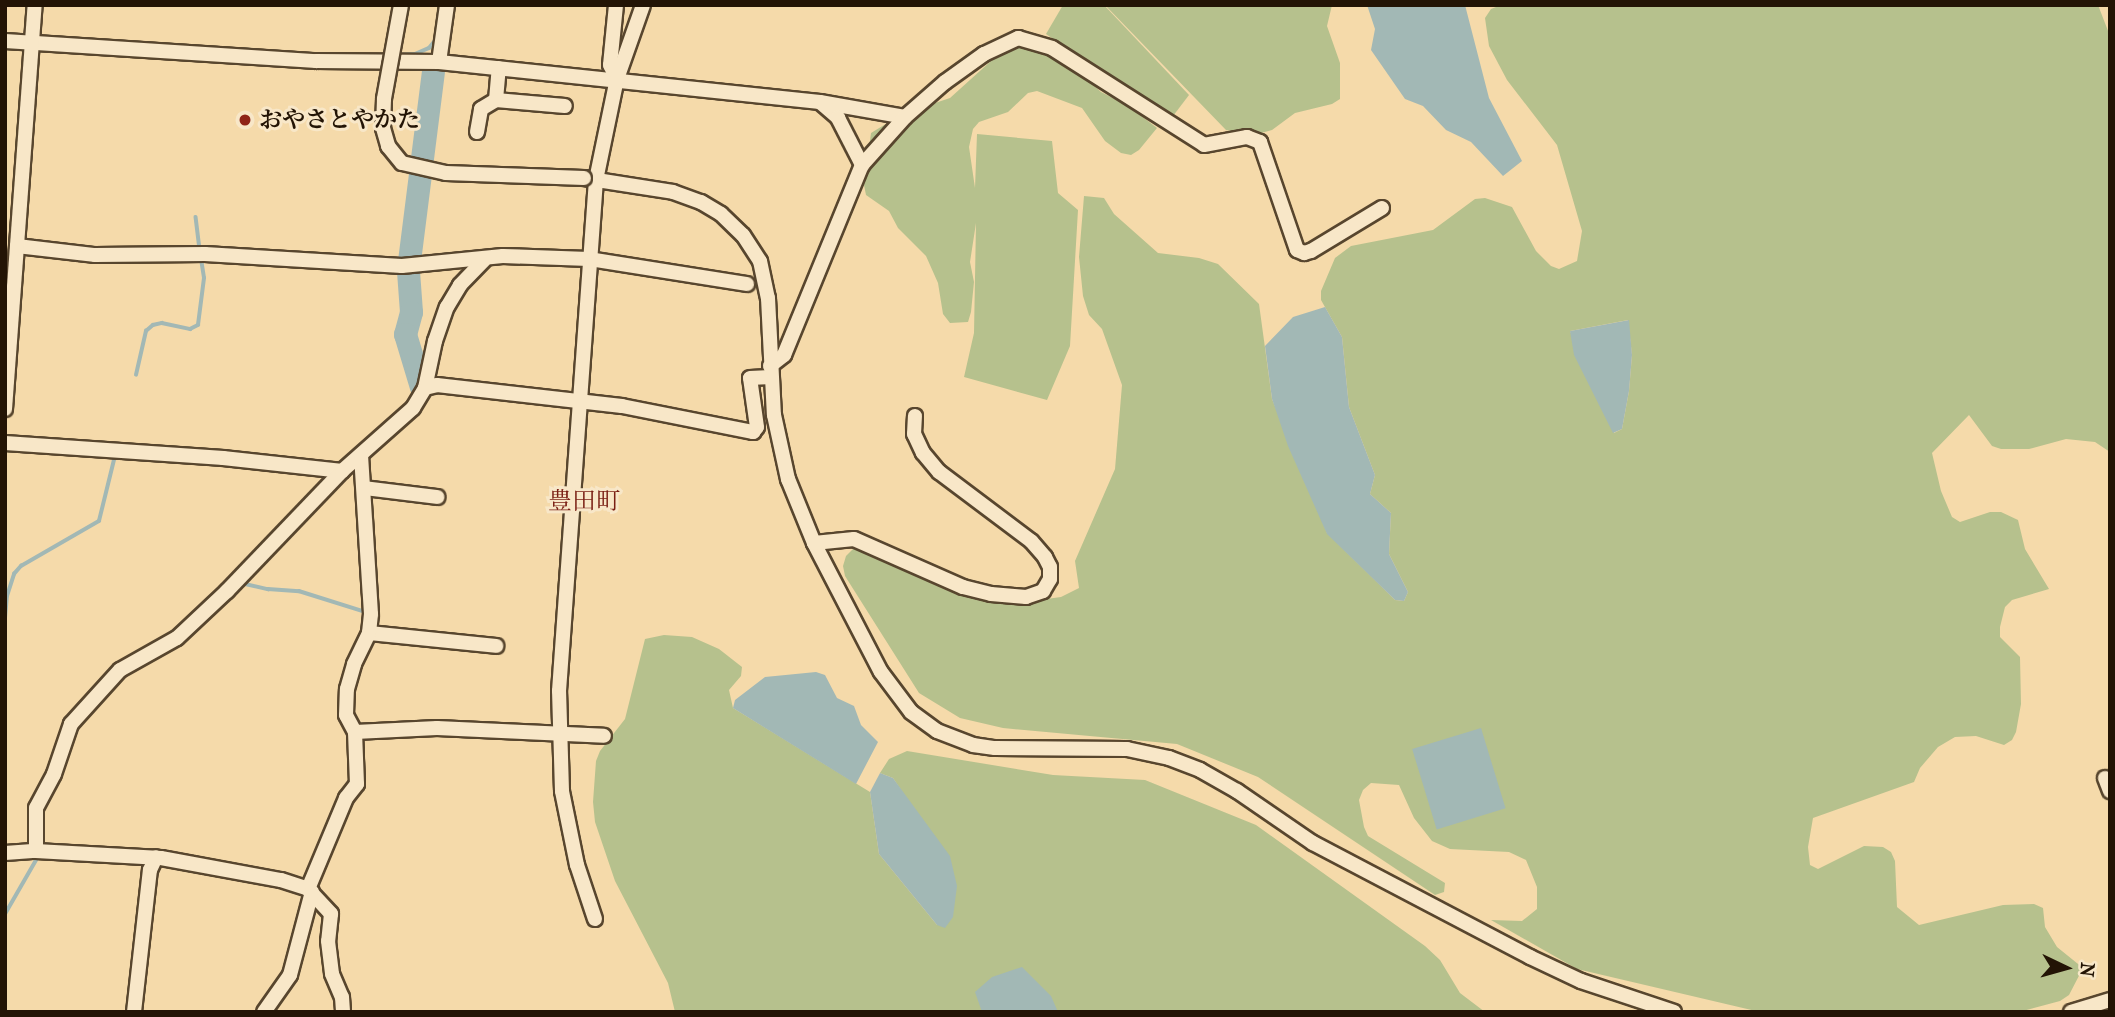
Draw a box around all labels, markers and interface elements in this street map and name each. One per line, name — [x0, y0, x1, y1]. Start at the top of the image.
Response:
place label: おやさとやかた — [259, 106, 420, 134]
marker: おやさとやかた — [237, 112, 253, 128]
district label: 豊田町 — [548, 488, 620, 516]
north arrow — [2031, 933, 2101, 1003]
text: N — [2075, 962, 2099, 978]

